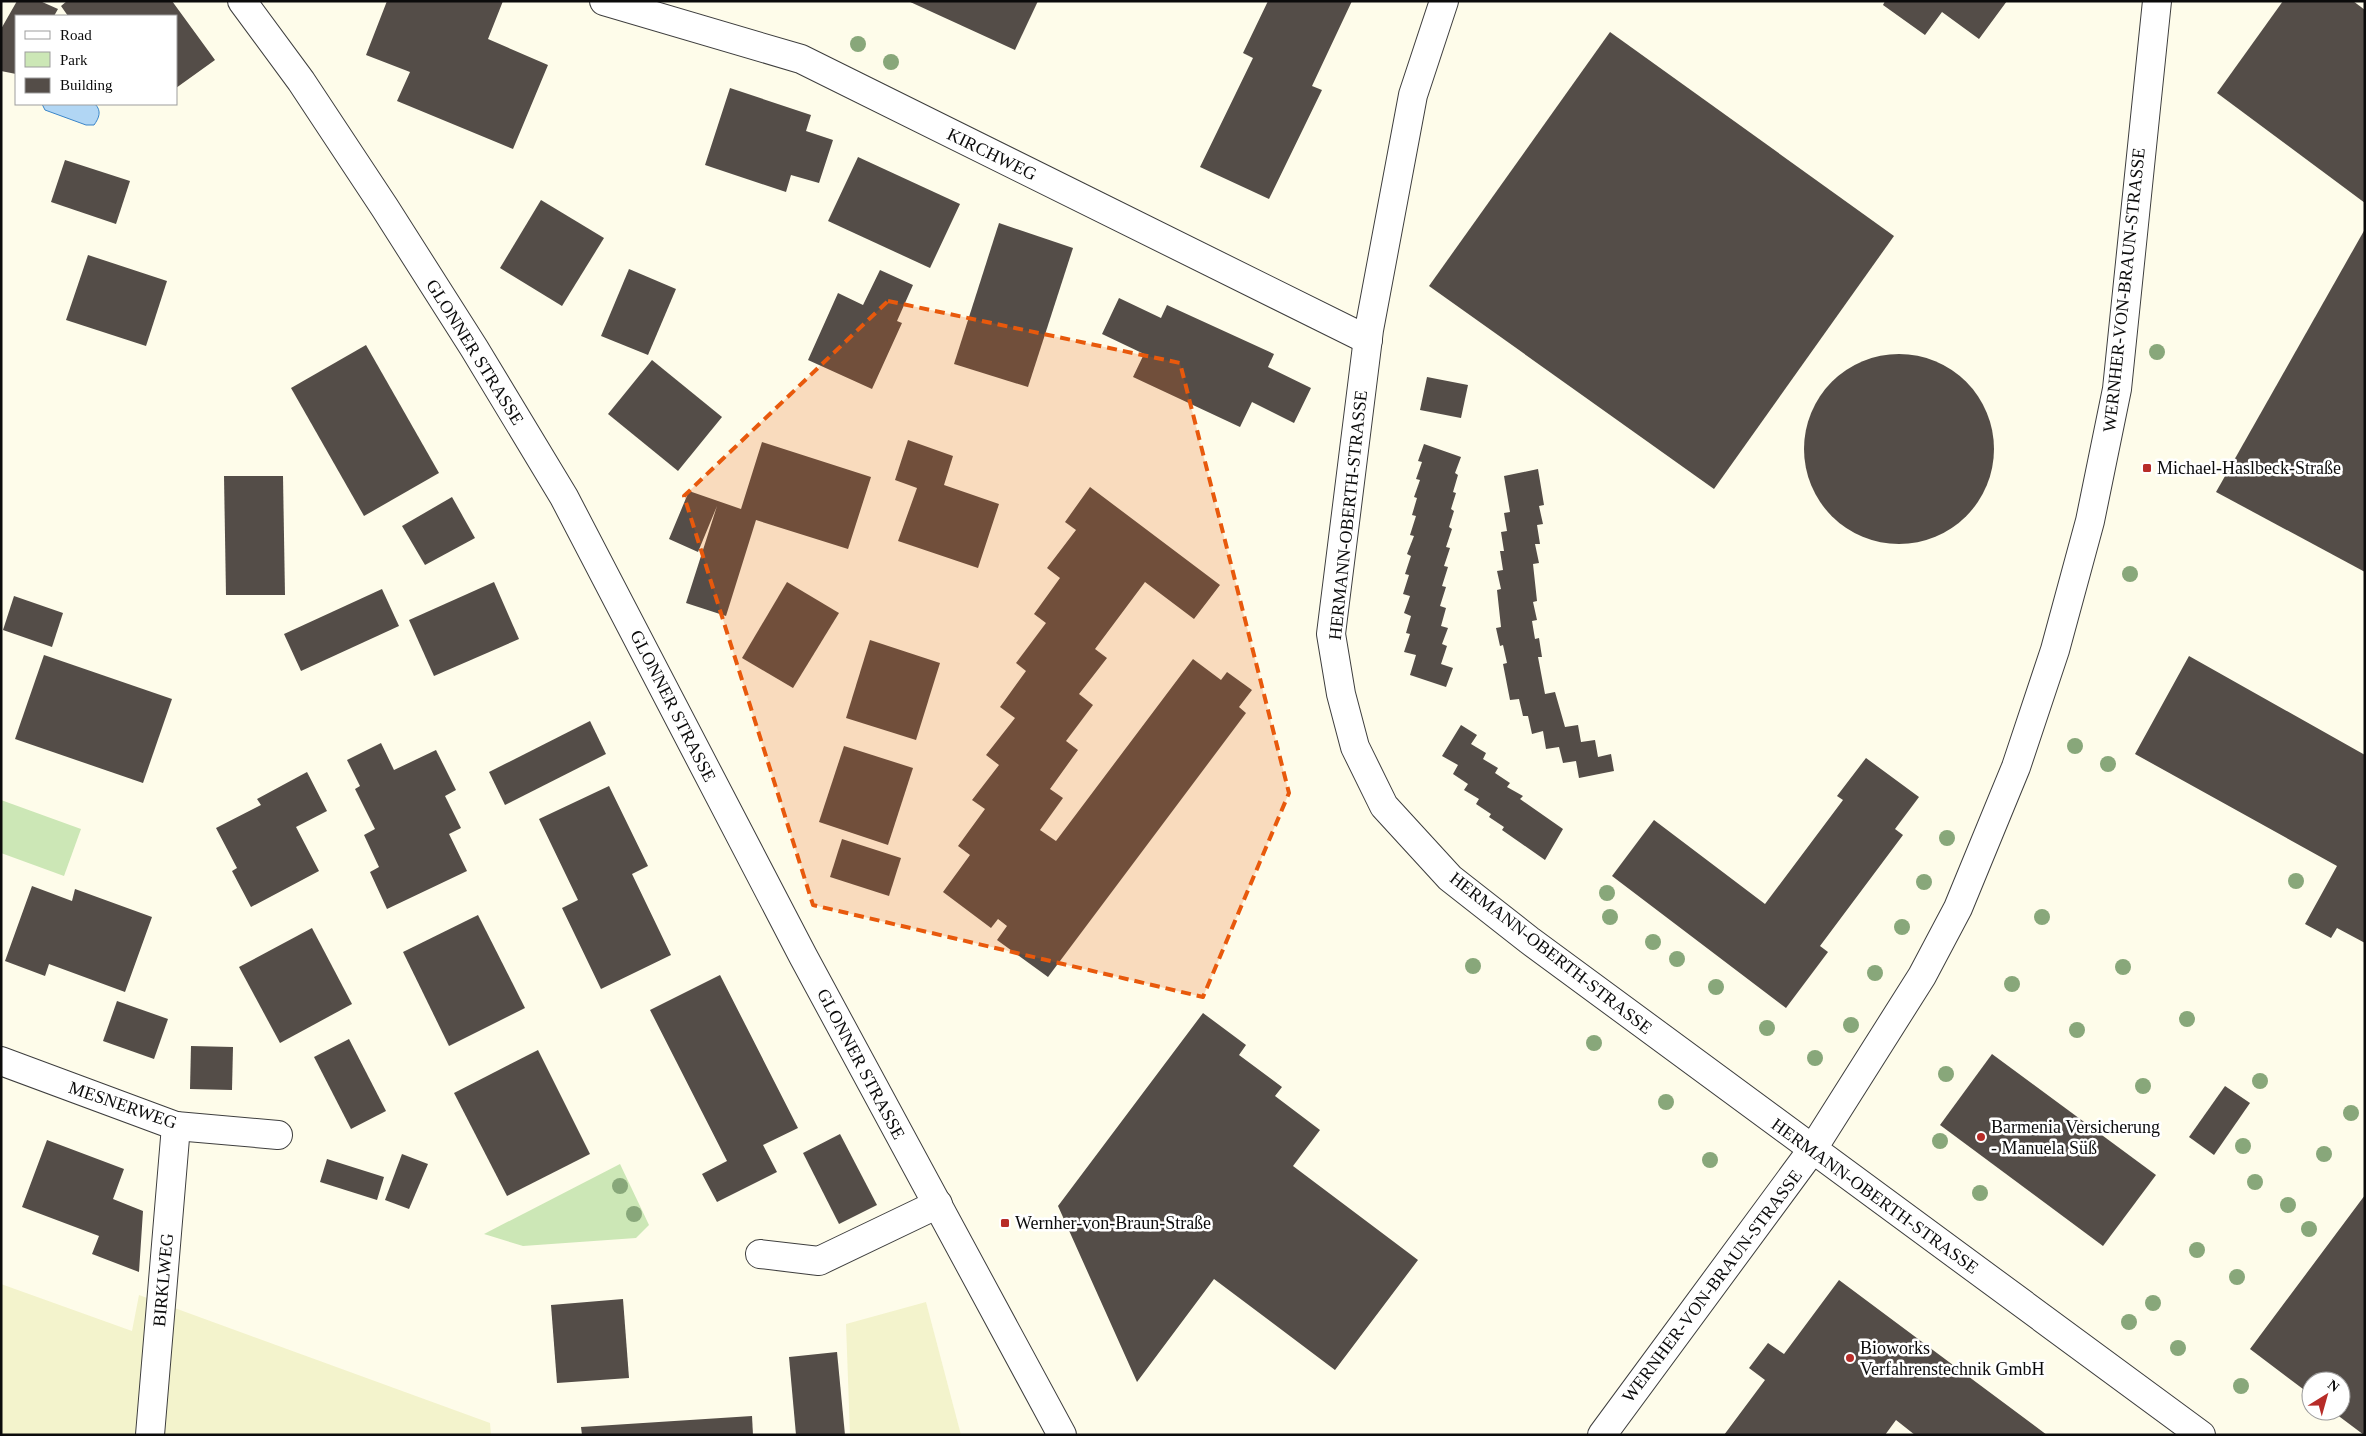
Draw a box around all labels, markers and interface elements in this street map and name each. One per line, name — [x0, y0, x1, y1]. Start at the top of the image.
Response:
legend — [15, 15, 178, 105]
text: Road — [60, 27, 92, 43]
text: Park — [60, 52, 88, 68]
text: Building — [60, 77, 113, 93]
street label: KIRCHWEG — [944, 124, 1040, 184]
street label: WERNHER-VON-BRAUN-STRASSE — [2099, 147, 2149, 433]
street label: GLONNER STRASSE — [422, 276, 528, 428]
street label: HERMANN-OBERTH-STRASSE — [1325, 389, 1371, 641]
place label: Michael-Haslbeck-Straße — [2157, 458, 2341, 478]
marker: Michael-Haslbeck-Straße — [2141, 462, 2153, 474]
street label: GLONNER STRASSE — [626, 627, 720, 785]
street label: HERMANN-OBERTH-STRASSE — [1446, 868, 1656, 1038]
street label: GLONNER STRASSE — [813, 985, 909, 1143]
street label: MESNERWEG — [66, 1077, 180, 1133]
street label: HERMANN-OBERTH-STRASSE — [1768, 1114, 1982, 1278]
place label: Barmenia Versicherung - Manuela Süß — [1991, 1117, 2160, 1158]
marker: Barmenia Versicherung - Manuela Süß — [1975, 1131, 1987, 1143]
street label: WERNHER-VON-BRAUN-STRASSE — [1618, 1166, 1806, 1406]
place label: Wernher-von-Braun-Straße — [1015, 1213, 1211, 1233]
marker: Wernher-von-Braun-Straße — [999, 1217, 1011, 1229]
street label: BIRKLWEG — [149, 1232, 177, 1328]
place label: Bioworks Verfahrenstechnik GmbH — [1860, 1338, 2044, 1379]
marker: Bioworks Verfahrenstechnik GmbH — [1844, 1352, 1856, 1364]
north arrow — [2301, 1371, 2351, 1421]
text: N — [2325, 1377, 2342, 1395]

